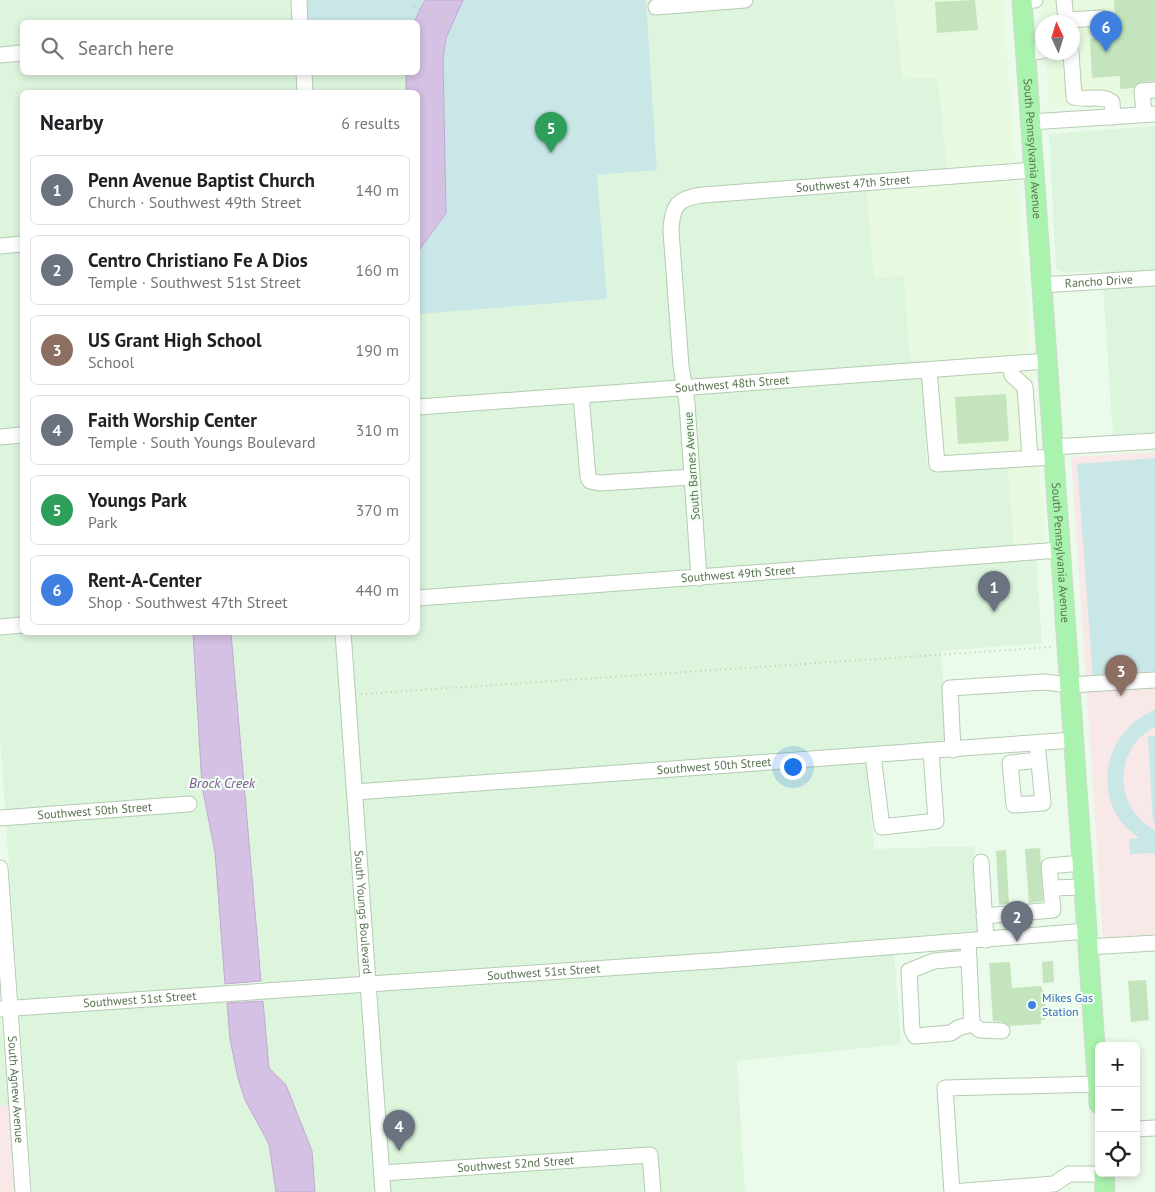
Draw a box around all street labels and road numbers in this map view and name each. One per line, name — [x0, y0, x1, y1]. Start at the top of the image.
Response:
street label: South Pennsylvania Avenue — [1020, 78, 1045, 219]
street label: Southwest 47th Street — [795, 171, 911, 195]
street label: Rancho Drive — [1064, 271, 1133, 291]
street label: Southwest 48th Street — [674, 372, 790, 395]
street label: South Barnes Avenue — [680, 412, 703, 521]
street label: South Pennsylvania Avenue — [1049, 482, 1073, 623]
street label: Southwest 49th Street — [680, 562, 796, 585]
street label: Southwest 50th Street — [656, 754, 772, 777]
street label: Southwest 50th Street — [37, 799, 152, 822]
street label: South Youngs Boulevard — [352, 850, 375, 975]
street label: Southwest 51st Street — [487, 960, 601, 983]
street label: Southwest 51st Street — [83, 988, 197, 1010]
street label: South Agnew Avenue — [5, 1035, 28, 1144]
street label: Southwest 52nd Street — [457, 1152, 575, 1175]

